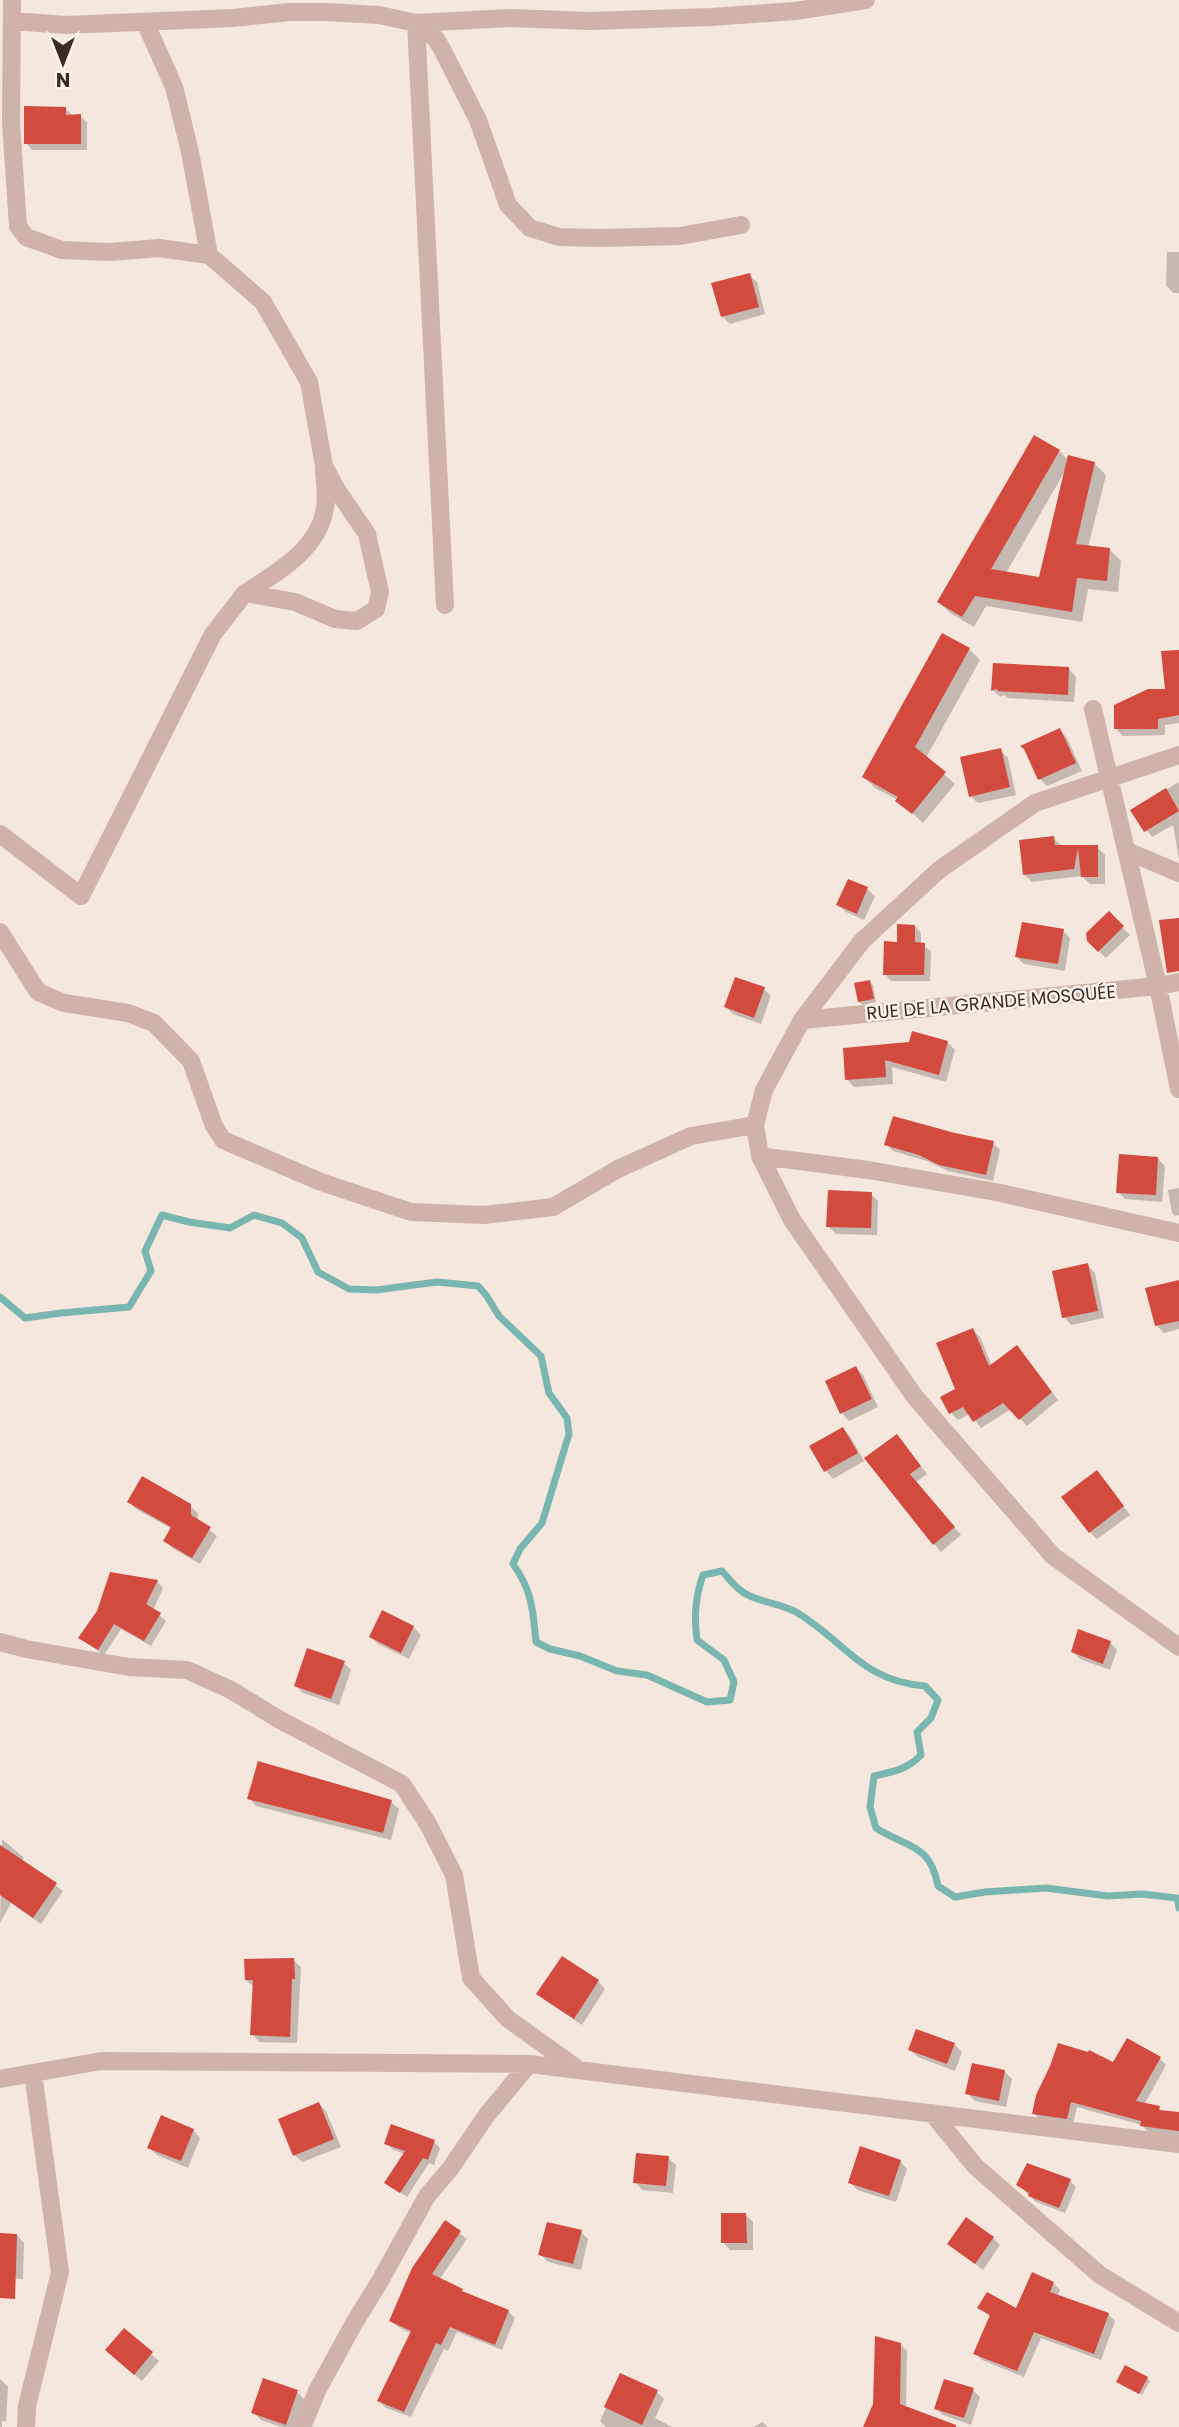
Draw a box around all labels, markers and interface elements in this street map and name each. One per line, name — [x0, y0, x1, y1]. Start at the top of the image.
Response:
north arrow — [28, 28, 98, 98]
text: N — [56, 66, 70, 93]
street label: RUE DE LA GRANDE MOSQUÉE — [865, 979, 1117, 1025]

